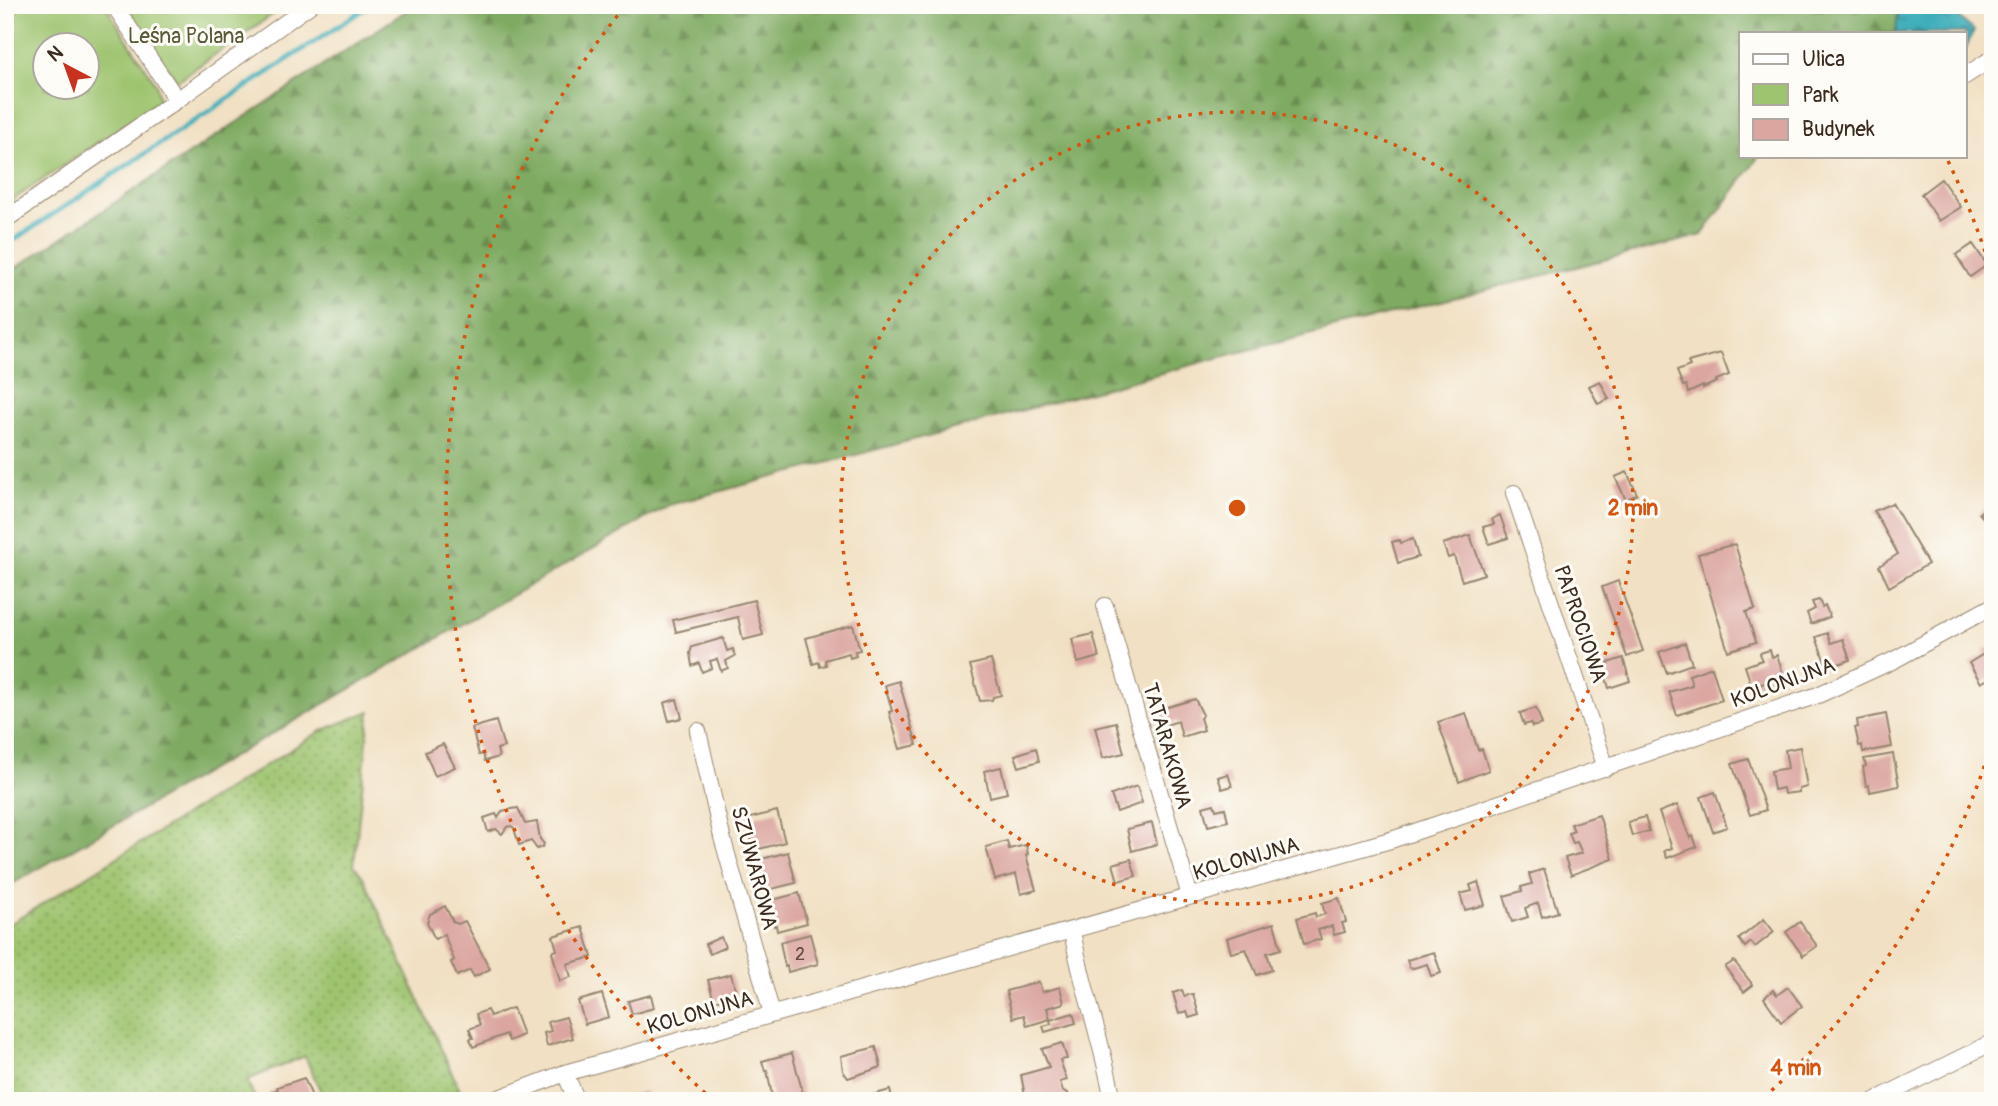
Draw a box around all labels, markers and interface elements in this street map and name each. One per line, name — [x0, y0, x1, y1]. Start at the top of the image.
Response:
park label: Leśna Polana — [128, 23, 244, 50]
north arrow — [32, 32, 102, 102]
legend — [1739, 32, 1966, 158]
text: N — [43, 41, 68, 67]
text: Ulica — [1802, 46, 1845, 73]
text: Park — [1802, 82, 1839, 109]
text: Budynek — [1802, 116, 1875, 143]
text: 2 min — [1608, 495, 1658, 522]
centre of rings — [1225, 496, 1249, 520]
street label: PAPROCIOWA — [1547, 562, 1613, 686]
street label: KOLONIJNA — [1727, 652, 1839, 714]
street label: TATARAKOWA — [1136, 680, 1198, 812]
street label: SZUWAROWA — [725, 803, 783, 933]
street label: KOLONIJNA — [1190, 831, 1302, 887]
house number: 2 — [795, 943, 805, 966]
street label: KOLONIJNA — [644, 985, 756, 1041]
text: 4 min — [1771, 1055, 1822, 1082]

